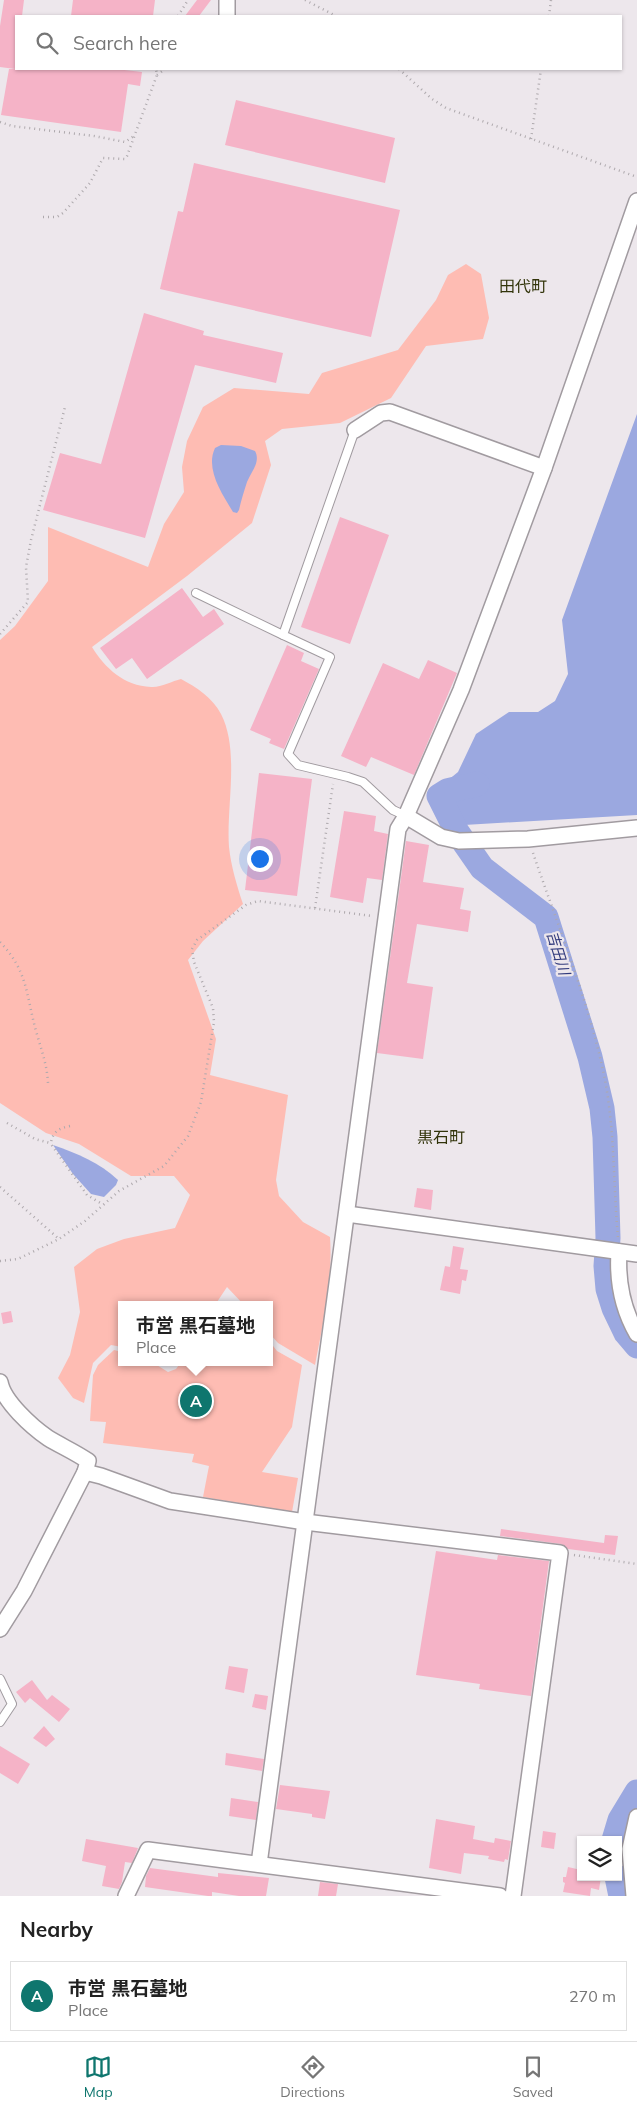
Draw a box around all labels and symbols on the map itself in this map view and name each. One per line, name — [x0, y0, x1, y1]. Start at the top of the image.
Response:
district label: 田代町 — [499, 276, 547, 296]
your location — [247, 846, 273, 872]
water label: 吉田川 — [543, 929, 575, 979]
district label: 黒石町 — [417, 1127, 465, 1147]
pin: A — [180, 1382, 212, 1420]

